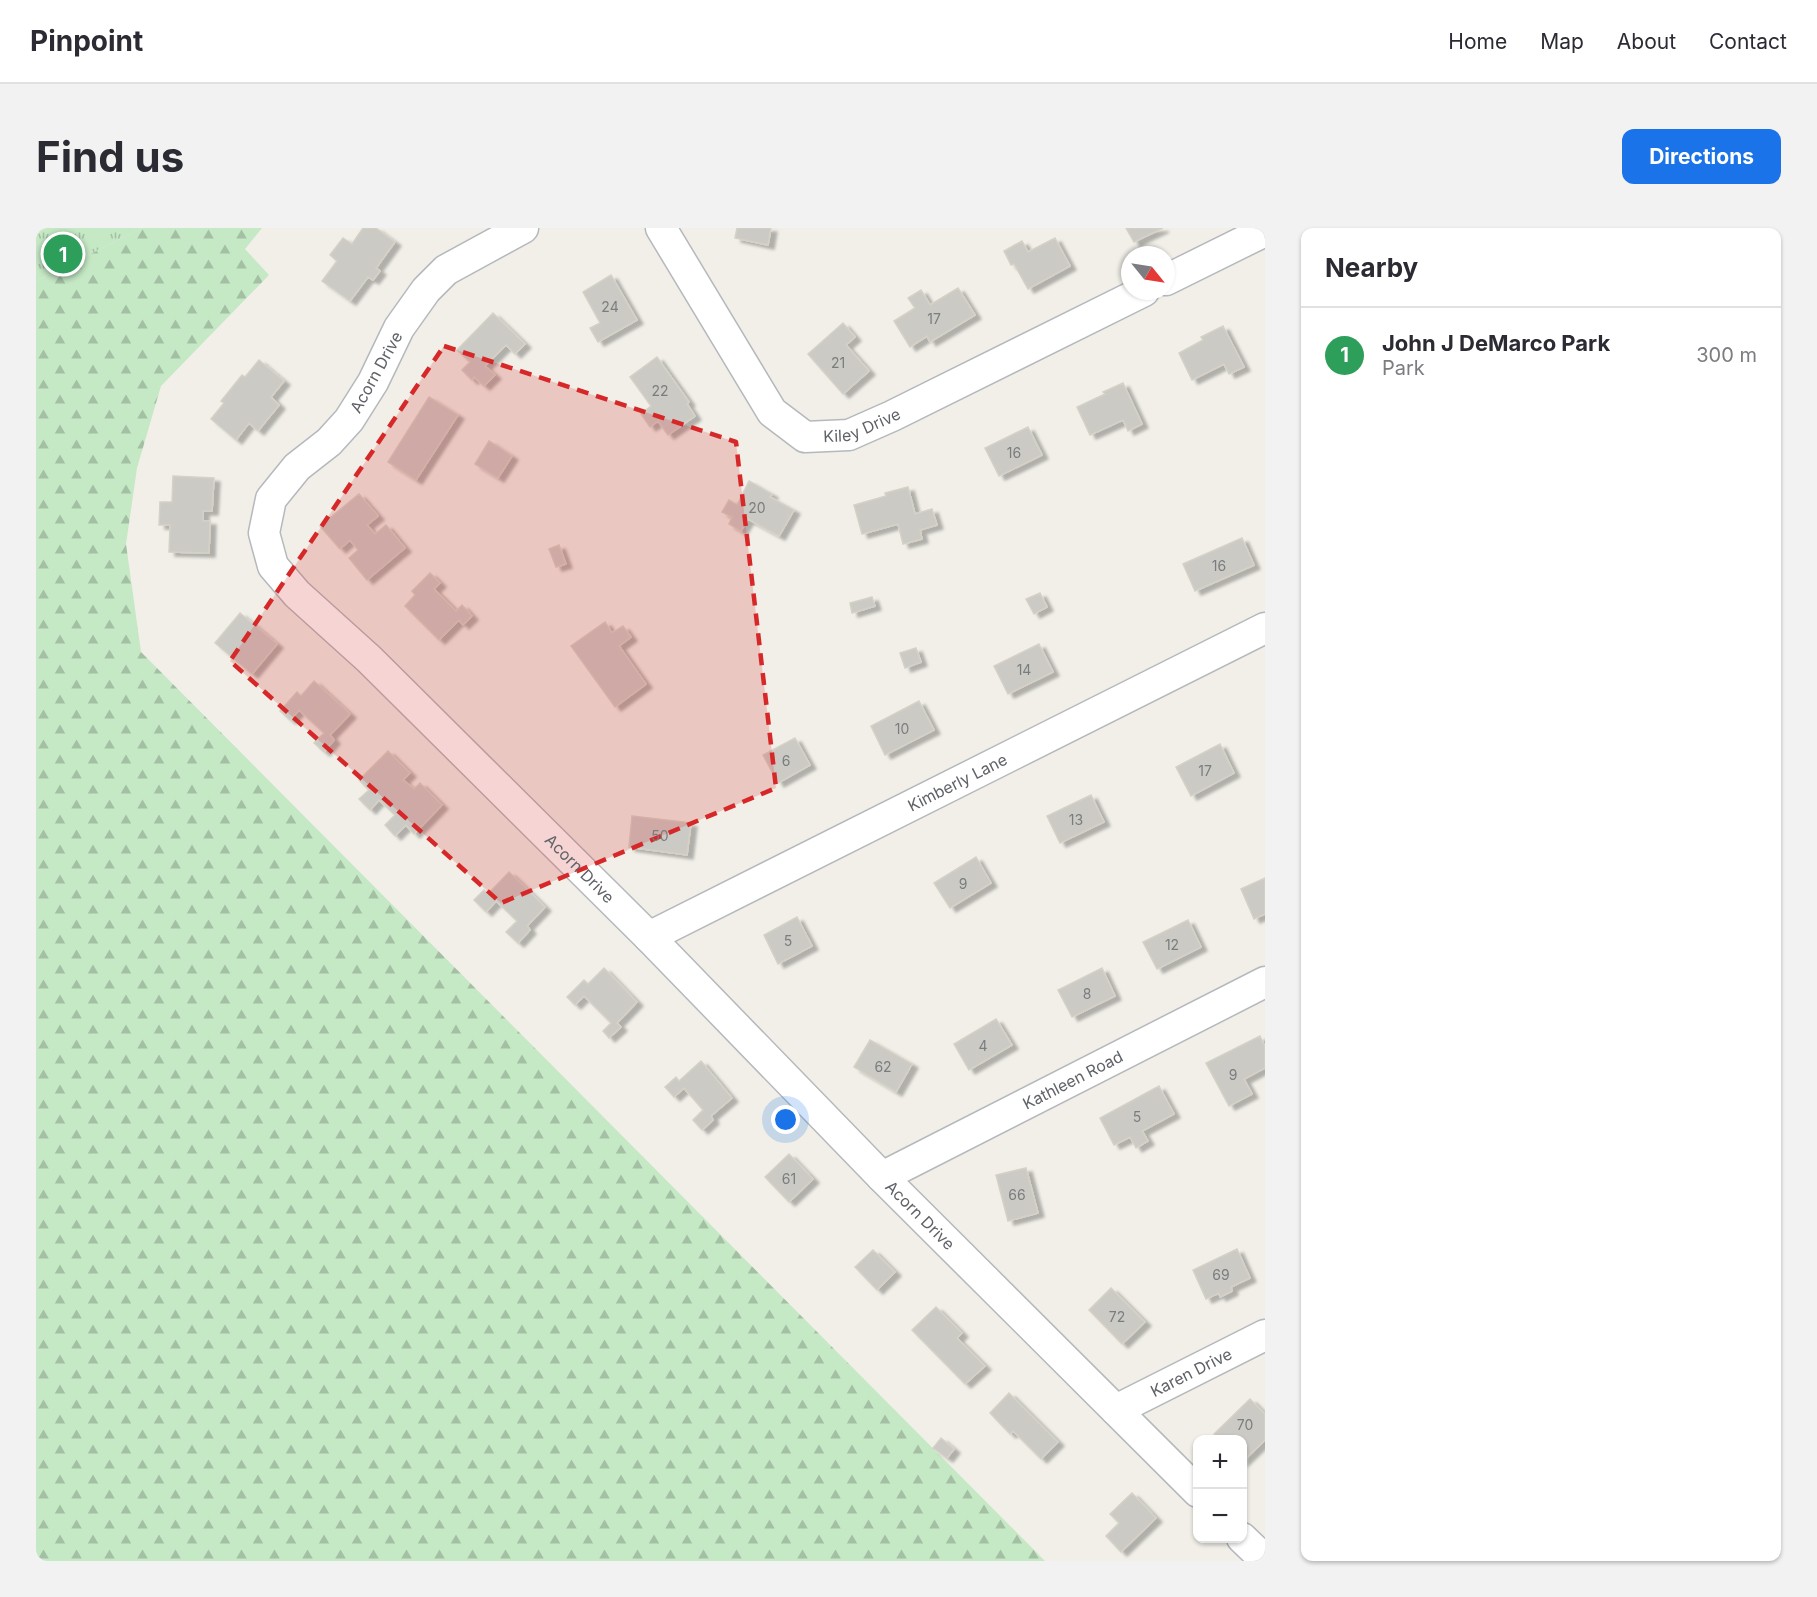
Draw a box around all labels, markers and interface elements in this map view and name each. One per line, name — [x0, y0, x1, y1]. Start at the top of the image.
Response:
text: Pinpoint — [30, 24, 143, 58]
text: Home — [1448, 29, 1507, 54]
text: Map — [1540, 29, 1584, 54]
text: About — [1617, 29, 1676, 54]
text: Contact — [1709, 29, 1787, 54]
button: Directions — [1622, 129, 1781, 184]
text: Find us — [36, 131, 184, 182]
pin: 1 — [44, 231, 82, 276]
north arrow — [1121, 246, 1175, 300]
text: Nearby — [1325, 252, 1418, 283]
house number: 24 — [601, 298, 619, 315]
house number: 17 — [927, 310, 941, 327]
street label: Acorn Drive — [346, 328, 406, 416]
text: John J DeMarco Park — [1382, 330, 1610, 356]
text: 1 — [1340, 343, 1349, 367]
text: 300 m — [1696, 343, 1757, 367]
house number: 21 — [831, 354, 845, 371]
text: Park — [1382, 356, 1425, 380]
house number: 22 — [651, 382, 669, 399]
street label: Kiley Drive — [823, 403, 904, 446]
house number: 16 — [1007, 444, 1021, 461]
house number: 20 — [748, 499, 766, 516]
house number: 16 — [1212, 557, 1226, 574]
house number: 14 — [1017, 661, 1031, 678]
house number: 10 — [895, 720, 909, 737]
street label: Kimberly Lane — [904, 749, 1010, 816]
house number: 6 — [782, 752, 790, 769]
house number: 17 — [1198, 762, 1212, 779]
house number: 13 — [1069, 811, 1083, 828]
house number: 50 — [651, 827, 669, 844]
street label: Acorn Drive — [541, 830, 619, 907]
house number: 9 — [959, 875, 967, 892]
house number: 5 — [784, 932, 792, 949]
house number: 12 — [1165, 936, 1179, 953]
house number: 8 — [1083, 985, 1091, 1002]
house number: 4 — [978, 1037, 988, 1054]
street label: Kathleen Road — [1019, 1046, 1126, 1114]
house number: 62 — [874, 1058, 892, 1075]
house number: 9 — [1229, 1066, 1237, 1083]
your location — [771, 1105, 800, 1134]
house number: 5 — [1133, 1108, 1141, 1125]
house number: 61 — [782, 1170, 796, 1187]
street label: Acorn Drive — [881, 1176, 959, 1254]
house number: 66 — [1008, 1186, 1026, 1203]
house number: 69 — [1212, 1266, 1230, 1283]
house number: 72 — [1109, 1308, 1125, 1325]
street label: Karen Drive — [1147, 1343, 1235, 1401]
house number: 70 — [1237, 1416, 1253, 1433]
map controls — [1193, 1435, 1247, 1543]
button: + — [1193, 1435, 1247, 1489]
button: − — [1193, 1489, 1247, 1543]

